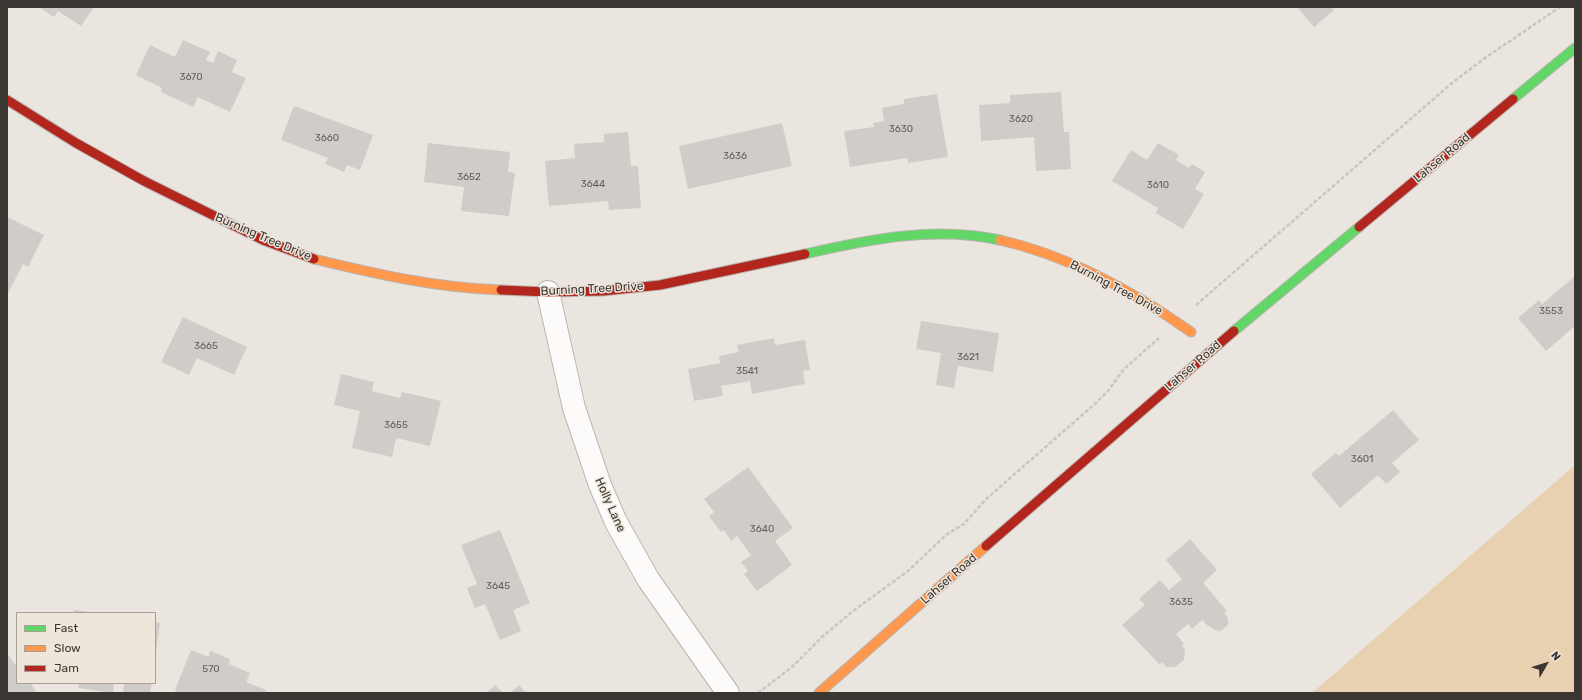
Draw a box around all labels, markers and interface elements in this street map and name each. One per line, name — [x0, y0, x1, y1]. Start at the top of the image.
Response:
house number: 3670 — [179, 71, 203, 83]
house number: 3620 — [1009, 113, 1033, 125]
house number: 3630 — [889, 123, 913, 135]
street label: Lahser Road — [1411, 130, 1473, 186]
house number: 3660 — [315, 132, 339, 144]
house number: 3636 — [723, 150, 747, 162]
house number: 3652 — [457, 171, 481, 183]
house number: 3644 — [581, 178, 605, 190]
house number: 3610 — [1147, 179, 1169, 191]
street label: Burning Tree Drive — [213, 210, 313, 264]
street label: Burning Tree Drive — [1067, 257, 1165, 319]
street label: Burning Tree Drive — [540, 279, 644, 299]
house number: 3553 — [1539, 305, 1563, 317]
street label: Lahser Road — [1162, 338, 1224, 394]
house number: 3665 — [194, 340, 218, 352]
house number: 3621 — [957, 351, 979, 363]
house number: 3541 — [736, 365, 758, 377]
house number: 3655 — [384, 419, 408, 431]
house number: 3601 — [1351, 453, 1373, 465]
street label: Holly Lane — [592, 475, 628, 535]
house number: 3640 — [750, 523, 774, 535]
street label: Lahser Road — [918, 551, 980, 607]
house number: 3645 — [486, 580, 510, 592]
house number: 3635 — [1169, 596, 1193, 608]
legend — [16, 612, 156, 684]
text: Fast — [54, 621, 78, 635]
text: Slow — [54, 641, 81, 655]
north arrow — [1526, 644, 1566, 684]
text: N — [1548, 649, 1563, 663]
text: Jam — [54, 661, 79, 675]
house number: 570 — [202, 663, 220, 675]

